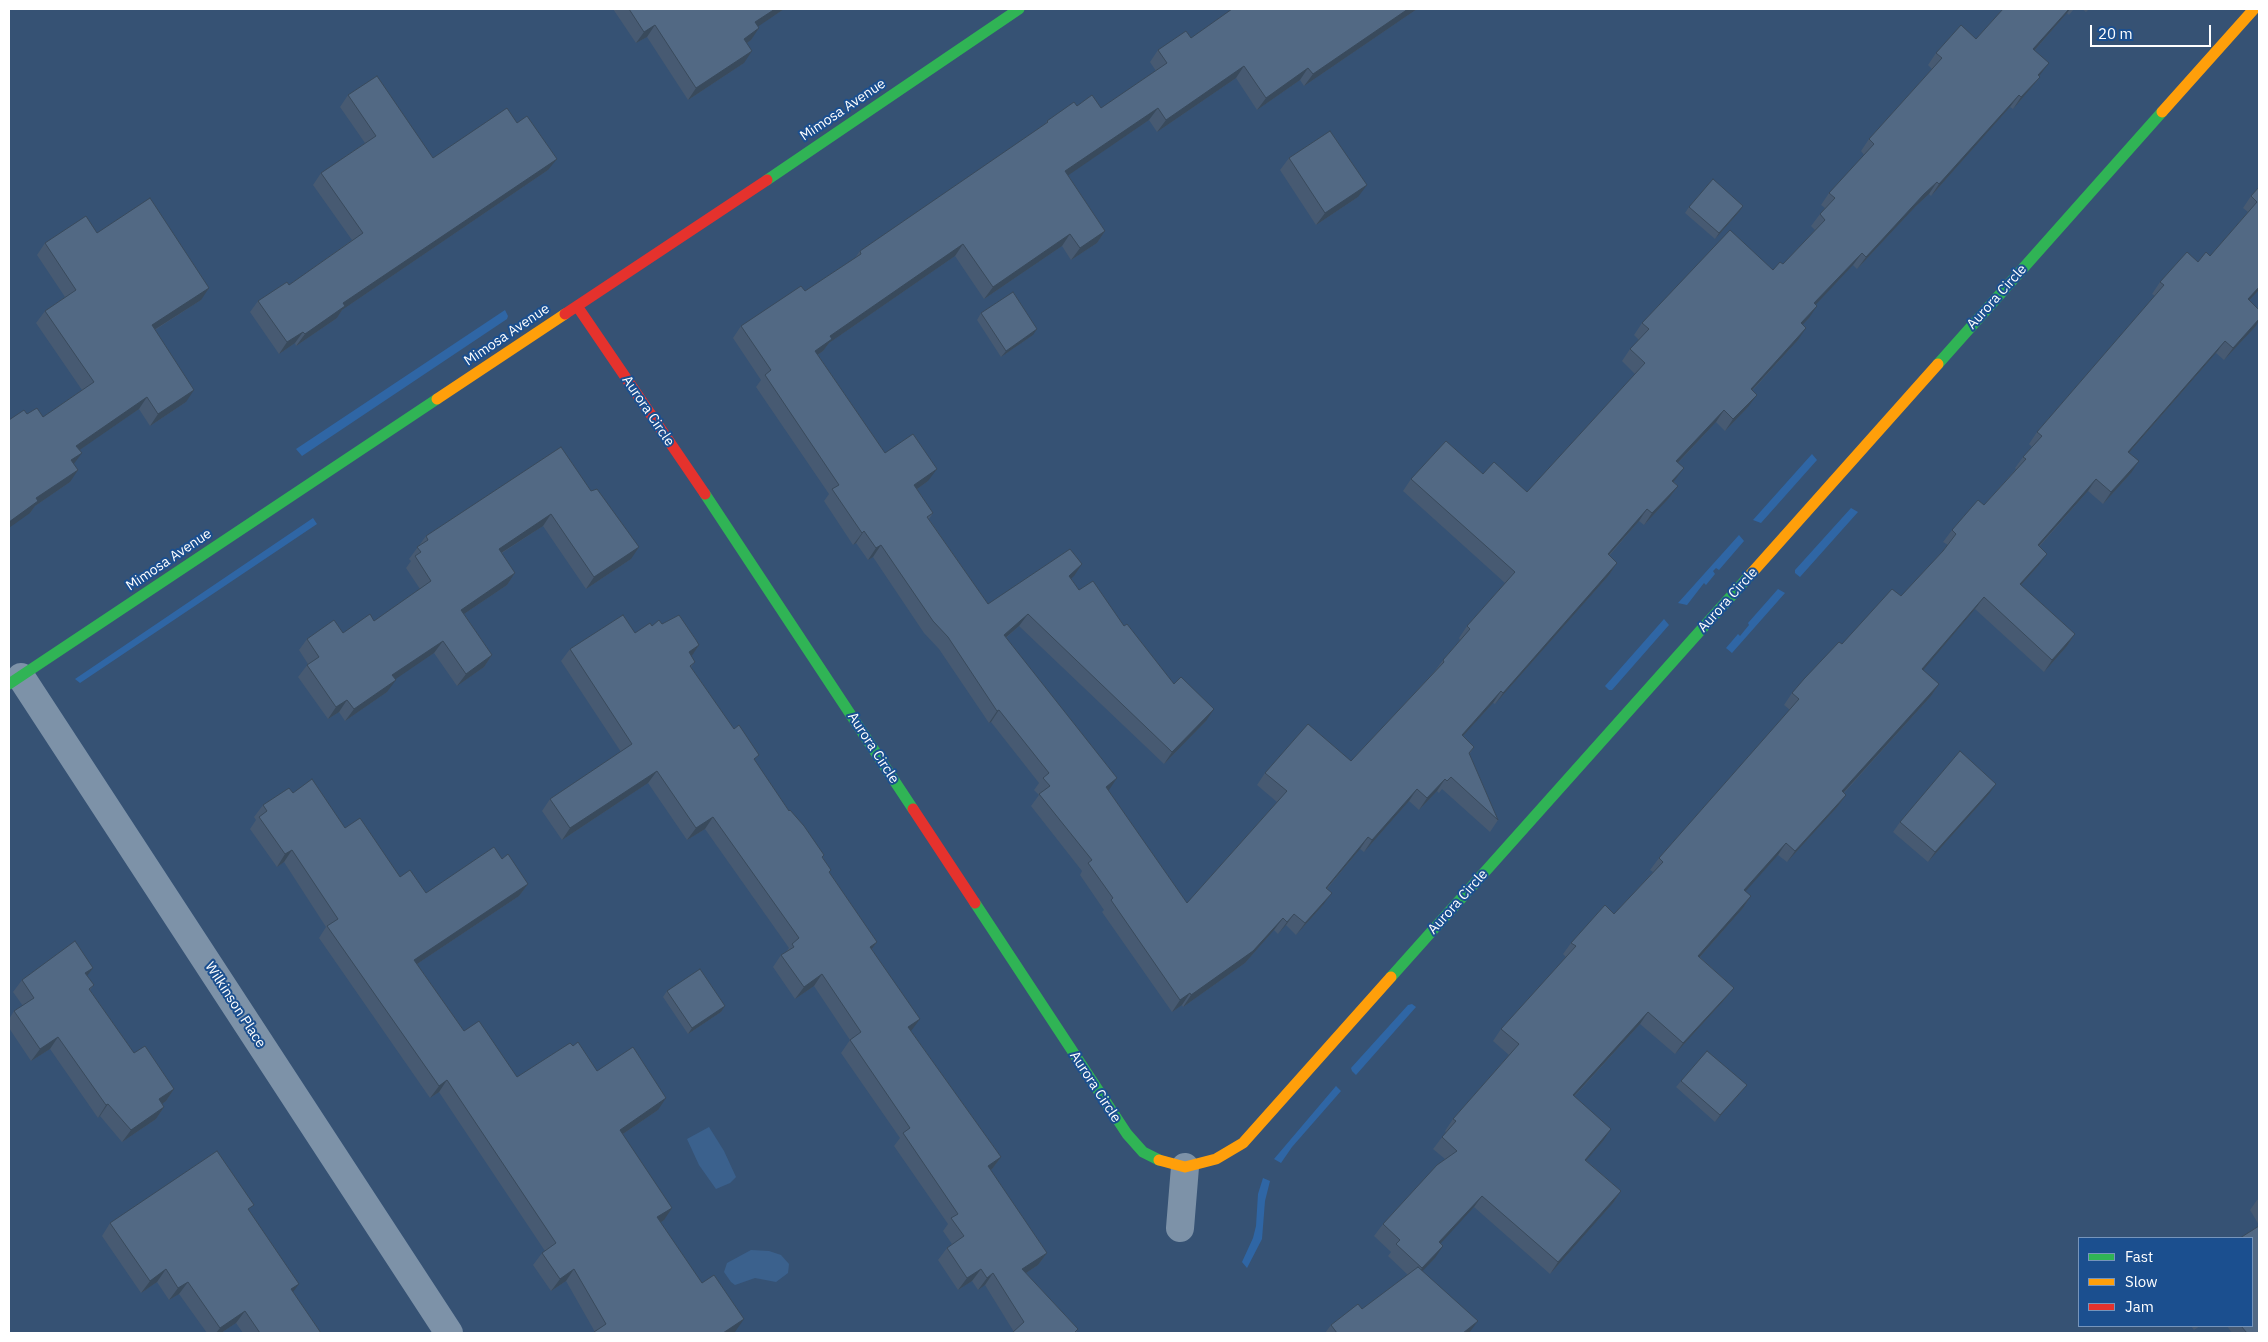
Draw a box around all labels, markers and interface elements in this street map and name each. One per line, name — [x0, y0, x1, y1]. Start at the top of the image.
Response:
scale bar — [2093, 15, 2214, 47]
text: 20 m — [2098, 24, 2133, 43]
street label: Mimosa Avenue — [797, 75, 889, 145]
street label: Aurora Circle — [1963, 261, 2031, 333]
street label: Mimosa Avenue — [461, 300, 553, 370]
street label: Aurora Circle — [618, 373, 678, 449]
street label: Mimosa Avenue — [123, 525, 215, 595]
street label: Aurora Circle — [1694, 564, 1762, 636]
street label: Aurora Circle — [844, 709, 902, 787]
street label: Aurora Circle — [1424, 866, 1492, 938]
street label: Wilkinson Place — [201, 959, 269, 1051]
street label: Aurora Circle — [1066, 1048, 1124, 1126]
legend — [2078, 1237, 2253, 1327]
text: Fast — [2125, 1247, 2153, 1266]
text: Slow — [2125, 1272, 2158, 1291]
text: Jam — [2125, 1297, 2154, 1316]

